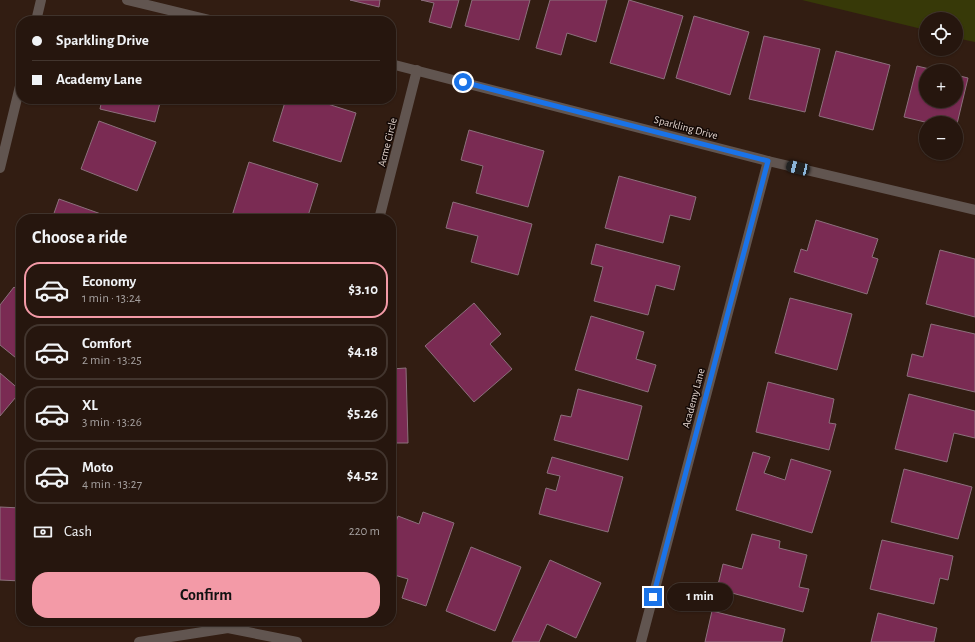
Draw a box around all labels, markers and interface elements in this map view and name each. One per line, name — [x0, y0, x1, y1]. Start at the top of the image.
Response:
map controls — [919, 12, 963, 160]
button: locate — [919, 12, 963, 56]
text: Sparkling Drive — [56, 33, 149, 48]
button: + — [919, 64, 963, 108]
text: Academy Lane — [56, 72, 142, 87]
route start — [454, 73, 472, 91]
street label: Sparkling Drive — [653, 114, 719, 141]
button: − — [919, 116, 963, 160]
street label: Acme Circle — [376, 117, 399, 168]
car — [785, 159, 811, 177]
text: Choose a ride — [32, 229, 127, 247]
icon: car — [34, 272, 70, 308]
text: Economy — [82, 274, 136, 289]
text: $3.10 — [348, 282, 378, 297]
text: 1 min · 13:24 — [82, 292, 141, 305]
icon: car — [34, 334, 70, 370]
text: Comfort — [82, 336, 131, 351]
text: $4.18 — [347, 344, 378, 359]
text: 2 min · 13:25 — [82, 354, 142, 367]
street label: Academy Lane — [680, 367, 707, 429]
icon: car — [34, 396, 70, 432]
text: XL — [82, 398, 98, 413]
text: $5.26 — [347, 406, 378, 421]
text: 3 min · 13:26 — [82, 416, 142, 429]
icon: car — [34, 458, 70, 494]
text: Moto — [82, 460, 114, 475]
text: $4.52 — [347, 468, 378, 483]
text: 4 min · 13:27 — [82, 478, 142, 491]
icon: cash — [32, 521, 54, 543]
text: Cash — [64, 524, 92, 539]
text: 220 m — [349, 525, 380, 538]
button: Confirm — [32, 572, 380, 618]
callout: 1 min — [667, 583, 733, 611]
route end — [644, 588, 662, 606]
text: 1 min — [686, 590, 714, 603]

